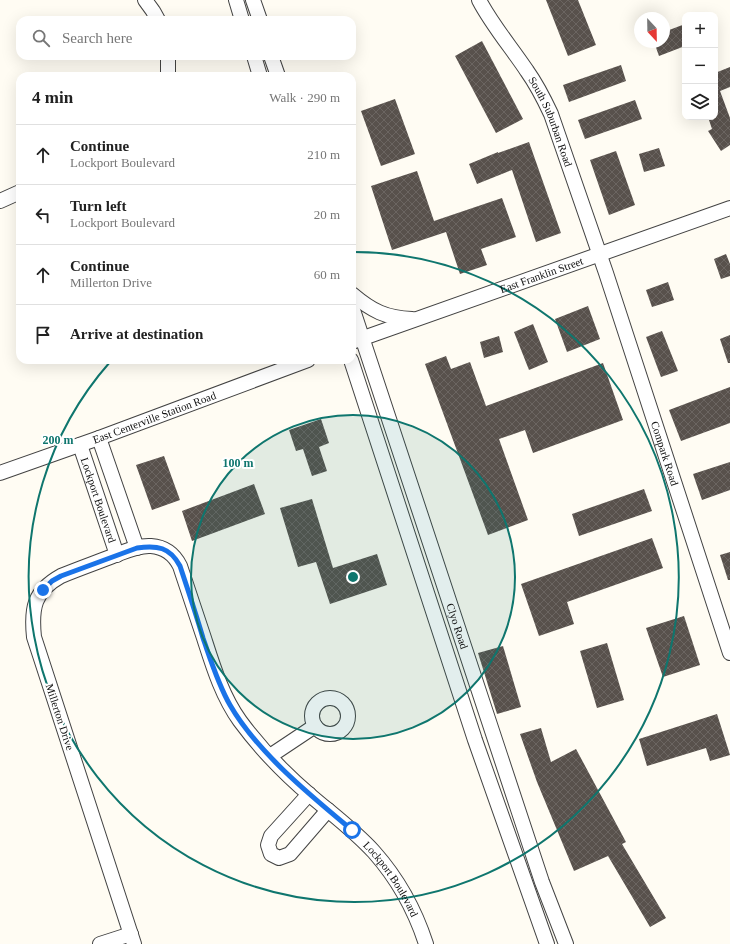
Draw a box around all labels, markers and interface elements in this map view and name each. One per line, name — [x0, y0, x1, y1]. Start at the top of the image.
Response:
north arrow — [634, 12, 670, 48]
map controls — [682, 12, 718, 120]
button: + — [682, 12, 718, 48]
search box — [16, 16, 356, 60]
icon: search — [30, 27, 52, 49]
text: Search here — [62, 30, 132, 46]
button: − — [682, 48, 718, 84]
street label: South Suburban Road — [526, 74, 575, 169]
button: layers — [682, 84, 718, 120]
text: 4 min — [32, 88, 73, 107]
text: Walk · 290 m — [269, 90, 340, 105]
text: Continue — [70, 138, 129, 154]
icon: ahead — [32, 144, 54, 166]
text: 210 m — [307, 147, 340, 162]
text: Lockport Boulevard — [70, 155, 175, 170]
text: Turn left — [70, 198, 127, 214]
icon: left — [32, 204, 54, 226]
text: 20 m — [314, 207, 340, 222]
text: Lockport Boulevard — [70, 215, 175, 230]
street label: East Franklin Street — [498, 255, 585, 295]
text: Continue — [70, 258, 129, 274]
icon: ahead — [32, 264, 54, 286]
text: 60 m — [314, 267, 340, 282]
text: Millerton Drive — [70, 275, 152, 290]
icon: arrive — [32, 324, 54, 346]
text: Arrive at destination — [70, 326, 203, 342]
street label: East Centerville Station Road — [91, 389, 218, 446]
street label: Compark Road — [649, 420, 681, 487]
text: 200 m — [43, 433, 74, 447]
street label: Lockport Boulevard — [79, 456, 119, 545]
text: 100 m — [223, 456, 254, 470]
centre of rings — [346, 570, 360, 584]
route end — [34, 581, 52, 599]
street label: Clyo Road — [444, 602, 471, 651]
street label: Millerton Drive — [44, 682, 76, 752]
route start — [343, 821, 361, 839]
street label: Lockport Boulevard — [361, 839, 421, 919]

